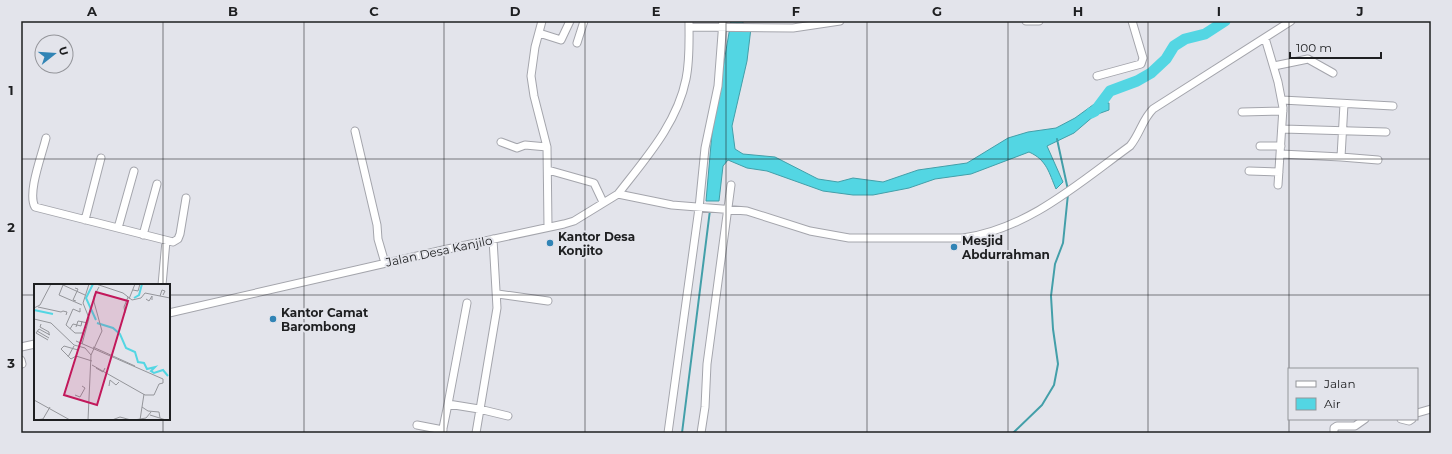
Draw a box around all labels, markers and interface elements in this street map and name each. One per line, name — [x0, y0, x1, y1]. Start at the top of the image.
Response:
text: A — [86, 3, 98, 19]
text: B — [228, 3, 238, 19]
text: C — [369, 3, 379, 19]
text: D — [510, 3, 521, 19]
text: E — [652, 3, 661, 19]
text: F — [792, 3, 800, 19]
text: G — [932, 3, 942, 19]
text: H — [1073, 3, 1083, 19]
text: I — [1217, 3, 1221, 19]
text: J — [1355, 3, 1364, 19]
north arrow — [34, 34, 74, 74]
scale bar — [1290, 34, 1381, 60]
text: 100 m — [1296, 40, 1332, 55]
text: U — [56, 45, 72, 57]
text: 1 — [8, 82, 14, 98]
text: 2 — [7, 219, 15, 235]
place label: Kantor Desa Konjito — [558, 229, 635, 258]
street label: Jalan Desa Kanjilo — [383, 232, 494, 270]
place label: Mesjid Abdurrahman — [961, 233, 1050, 262]
marker: Kantor Desa Konjito — [545, 238, 555, 248]
marker: Mesjid Abdurrahman — [949, 242, 959, 252]
inset map — [34, 284, 170, 420]
place label: Kantor Camat Barombong — [281, 305, 369, 334]
marker: Kantor Camat Barombong — [268, 314, 278, 324]
text: 3 — [6, 355, 15, 371]
legend — [1288, 368, 1418, 420]
text: Jalan — [1323, 376, 1356, 391]
text: Air — [1324, 396, 1341, 411]

